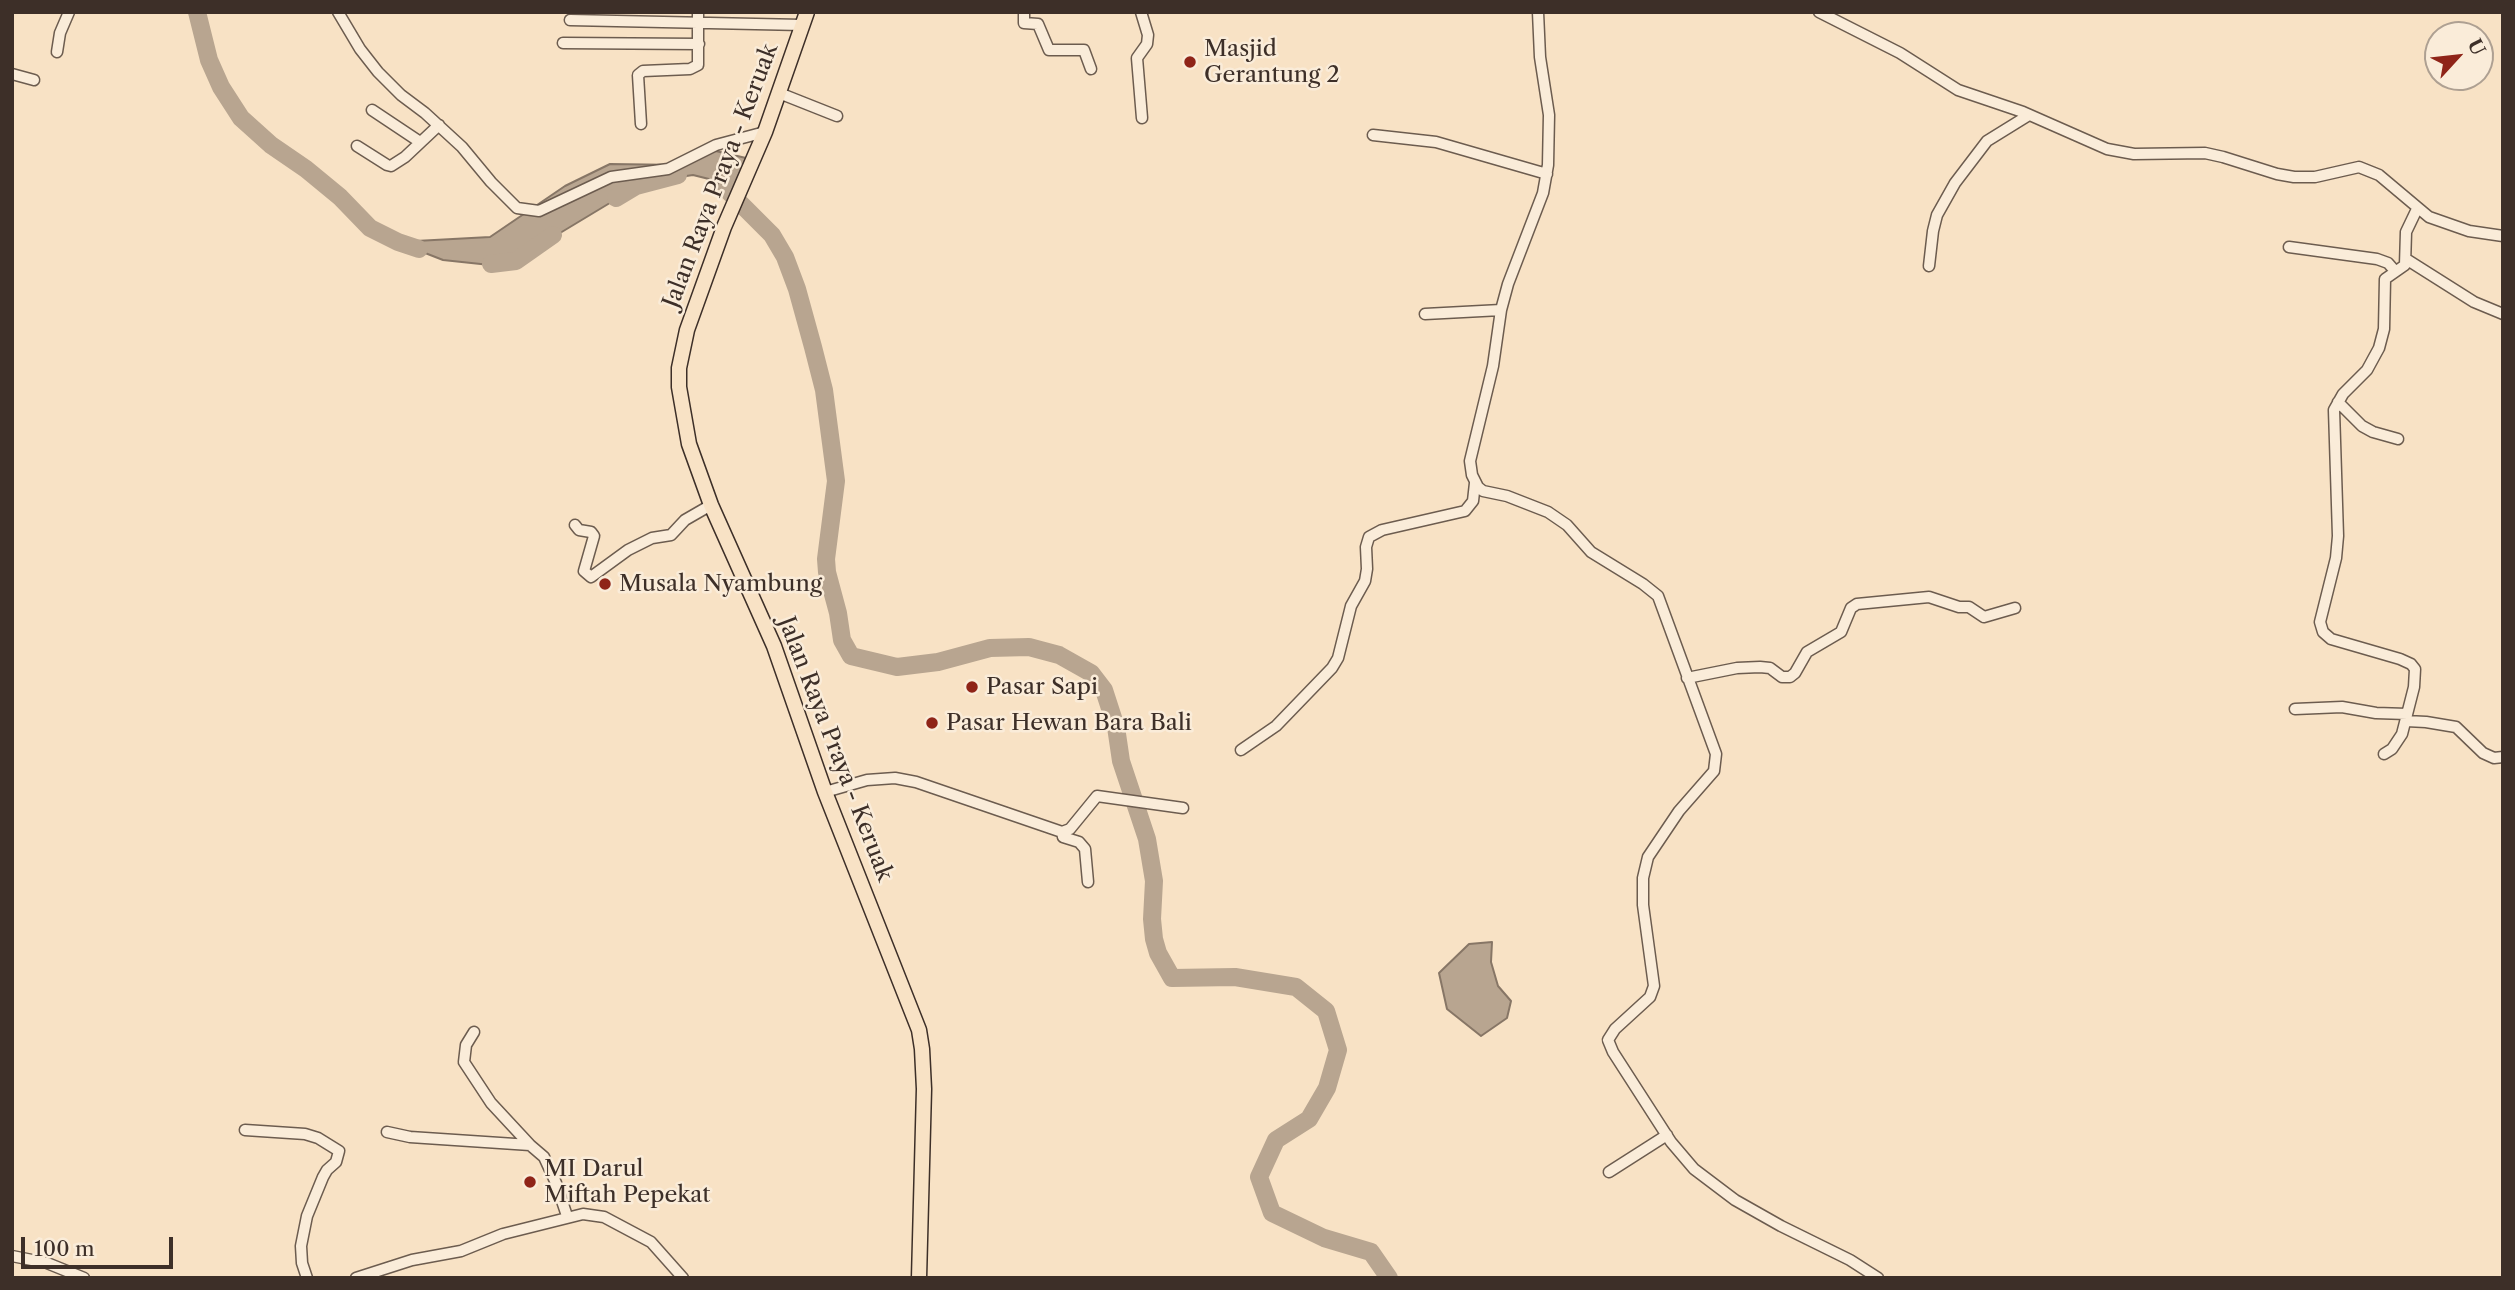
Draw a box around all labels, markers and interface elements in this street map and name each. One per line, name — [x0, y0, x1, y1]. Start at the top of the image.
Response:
north arrow — [2424, 21, 2494, 91]
place label: Masjid Gerantung 2 — [1204, 35, 1340, 89]
text: U — [2463, 35, 2490, 59]
street label: Jalan Raya Praya - Keruak — [658, 40, 784, 312]
marker: Masjid Gerantung 2 — [1182, 54, 1198, 70]
place label: Musala Nyambung — [619, 570, 822, 598]
marker: Musala Nyambung — [597, 576, 613, 592]
street label: Jalan Raya Praya - Keruak — [772, 613, 898, 885]
place label: Pasar Sapi — [986, 673, 1098, 701]
marker: Pasar Sapi — [964, 679, 980, 695]
place label: Pasar Hewan Bara Bali — [946, 709, 1192, 737]
marker: Pasar Hewan Bara Bali — [924, 715, 940, 731]
place label: MI Darul Miftah Pepekat — [544, 1155, 710, 1209]
marker: MI Darul Miftah Pepekat — [522, 1174, 538, 1190]
scale bar — [24, 1224, 177, 1268]
text: 100 m — [34, 1236, 95, 1261]

